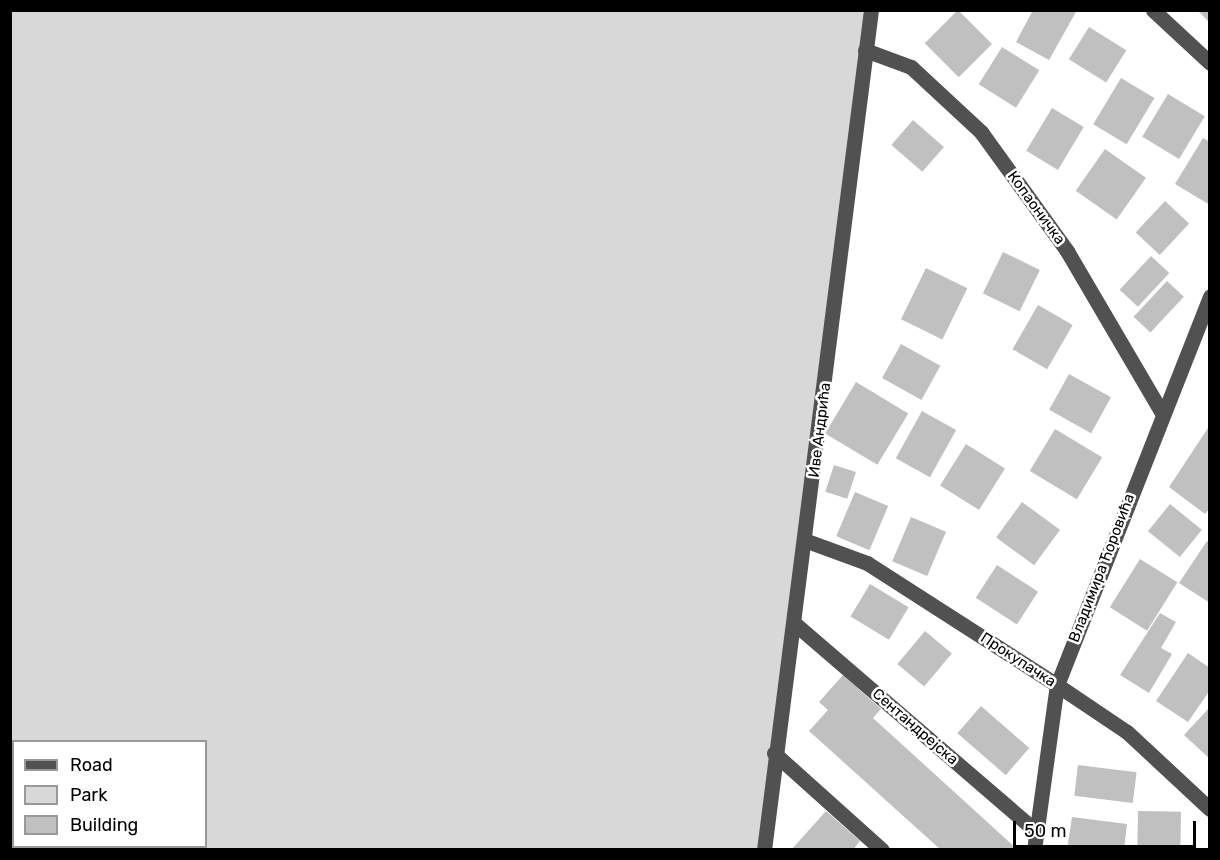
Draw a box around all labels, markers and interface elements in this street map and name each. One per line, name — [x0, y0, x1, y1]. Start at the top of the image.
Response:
street label: Копаоничка — [1003, 168, 1069, 248]
street label: Иве Андрића — [805, 382, 835, 478]
street label: Владимира Ћоровића — [1065, 491, 1139, 645]
street label: Прокупачка — [977, 629, 1059, 691]
street label: Сентандрејска — [869, 685, 961, 769]
legend — [12, 740, 207, 848]
text: Road — [70, 754, 113, 776]
text: Park — [70, 784, 107, 806]
scale bar — [1016, 809, 1199, 847]
text: Building — [70, 814, 138, 836]
text: 50 m — [1024, 820, 1067, 842]

